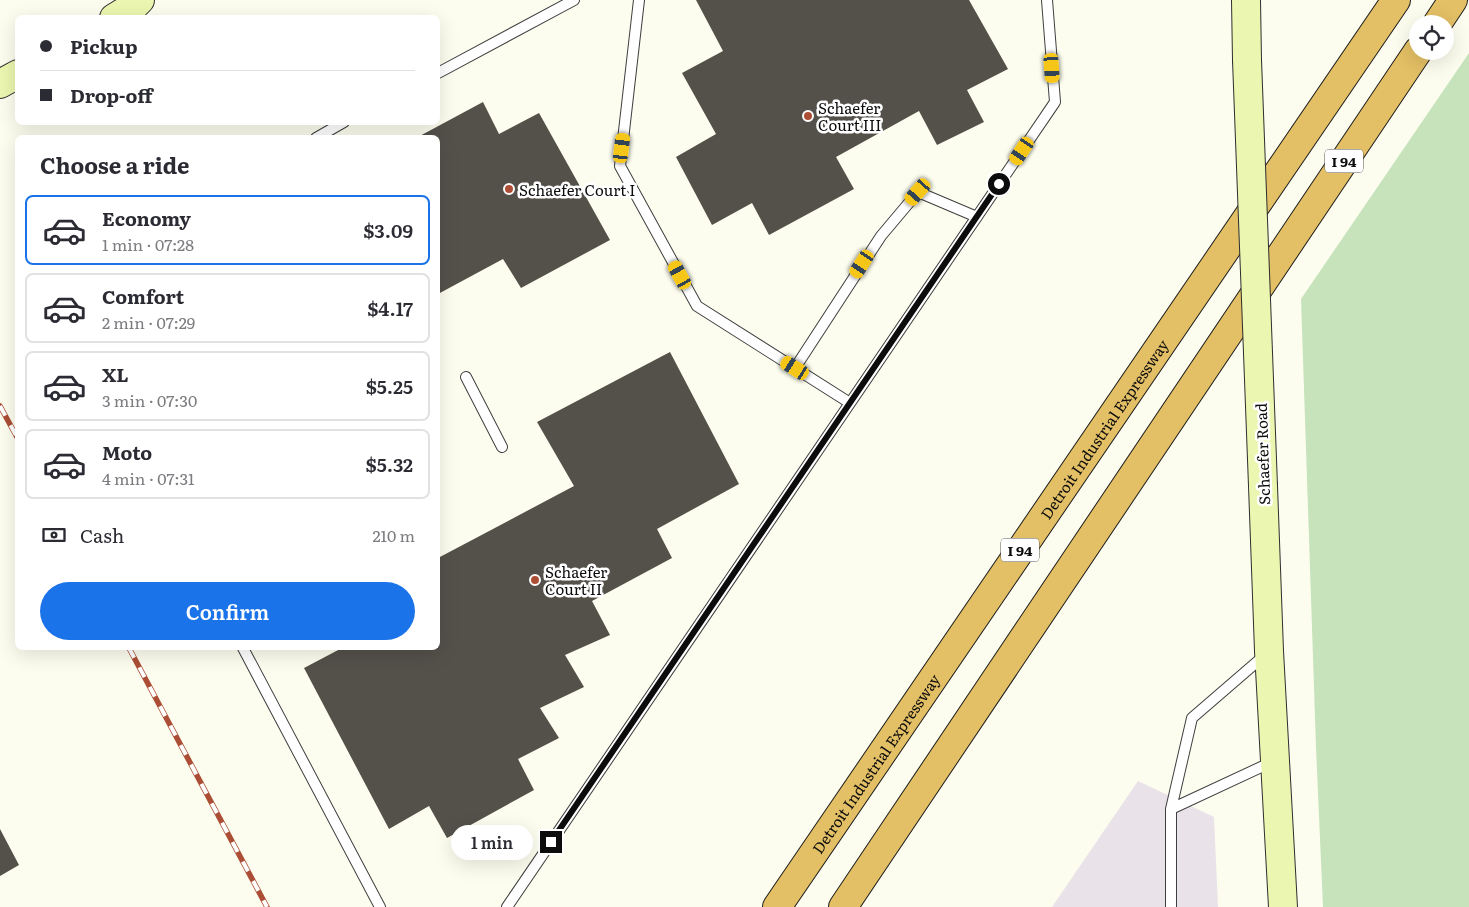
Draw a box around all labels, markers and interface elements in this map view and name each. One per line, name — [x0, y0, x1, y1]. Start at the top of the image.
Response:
map controls — [1409, 15, 1454, 60]
button: locate — [1409, 15, 1454, 60]
text: Pickup — [70, 32, 138, 60]
car — [1043, 53, 1060, 83]
text: Drop-off — [70, 81, 153, 109]
place label: Schaefer Court III — [818, 96, 881, 136]
marker: Schaefer Court III — [802, 110, 814, 122]
car — [612, 132, 631, 164]
car — [1007, 134, 1036, 168]
text: Choose a ride — [40, 148, 189, 181]
road number: I 94 — [1325, 150, 1363, 172]
route start — [988, 173, 1010, 195]
car — [902, 176, 933, 208]
place label: Schaefer Court I — [519, 178, 635, 201]
marker: Schaefer Court I — [503, 183, 515, 195]
text: Economy — [102, 204, 191, 232]
icon: car — [42, 208, 87, 253]
text: $3.09 — [363, 216, 413, 244]
text: 1 min · 07:28 — [102, 232, 194, 256]
car — [847, 247, 876, 281]
car — [666, 258, 693, 292]
text: Comfort — [102, 282, 184, 310]
icon: car — [42, 286, 87, 331]
text: $4.17 — [367, 294, 413, 322]
text: 2 min · 07:29 — [102, 310, 195, 334]
street label: Detroit Industrial Expressway — [1034, 334, 1173, 523]
car — [778, 354, 811, 382]
text: XL — [102, 360, 129, 388]
icon: car — [42, 364, 87, 409]
text: $5.25 — [366, 372, 413, 400]
text: 3 min · 07:30 — [102, 388, 197, 412]
street label: Schaefer Road — [1249, 403, 1275, 505]
text: Moto — [102, 438, 152, 466]
icon: car — [42, 442, 87, 487]
text: $5.32 — [366, 450, 413, 478]
text: 4 min · 07:31 — [102, 466, 195, 490]
icon: cash — [40, 521, 68, 549]
text: Cash — [80, 521, 124, 549]
text: 210 m — [372, 523, 415, 547]
road number: I 94 — [1001, 538, 1039, 562]
place label: Schaefer Court II — [545, 560, 607, 600]
marker: Schaefer Court II — [529, 574, 541, 586]
button: Confirm — [40, 582, 415, 640]
street label: Detroit Industrial Expressway — [805, 668, 945, 858]
callout: 1 min — [451, 824, 534, 860]
text: 1 min — [471, 830, 513, 854]
route end — [540, 831, 562, 853]

